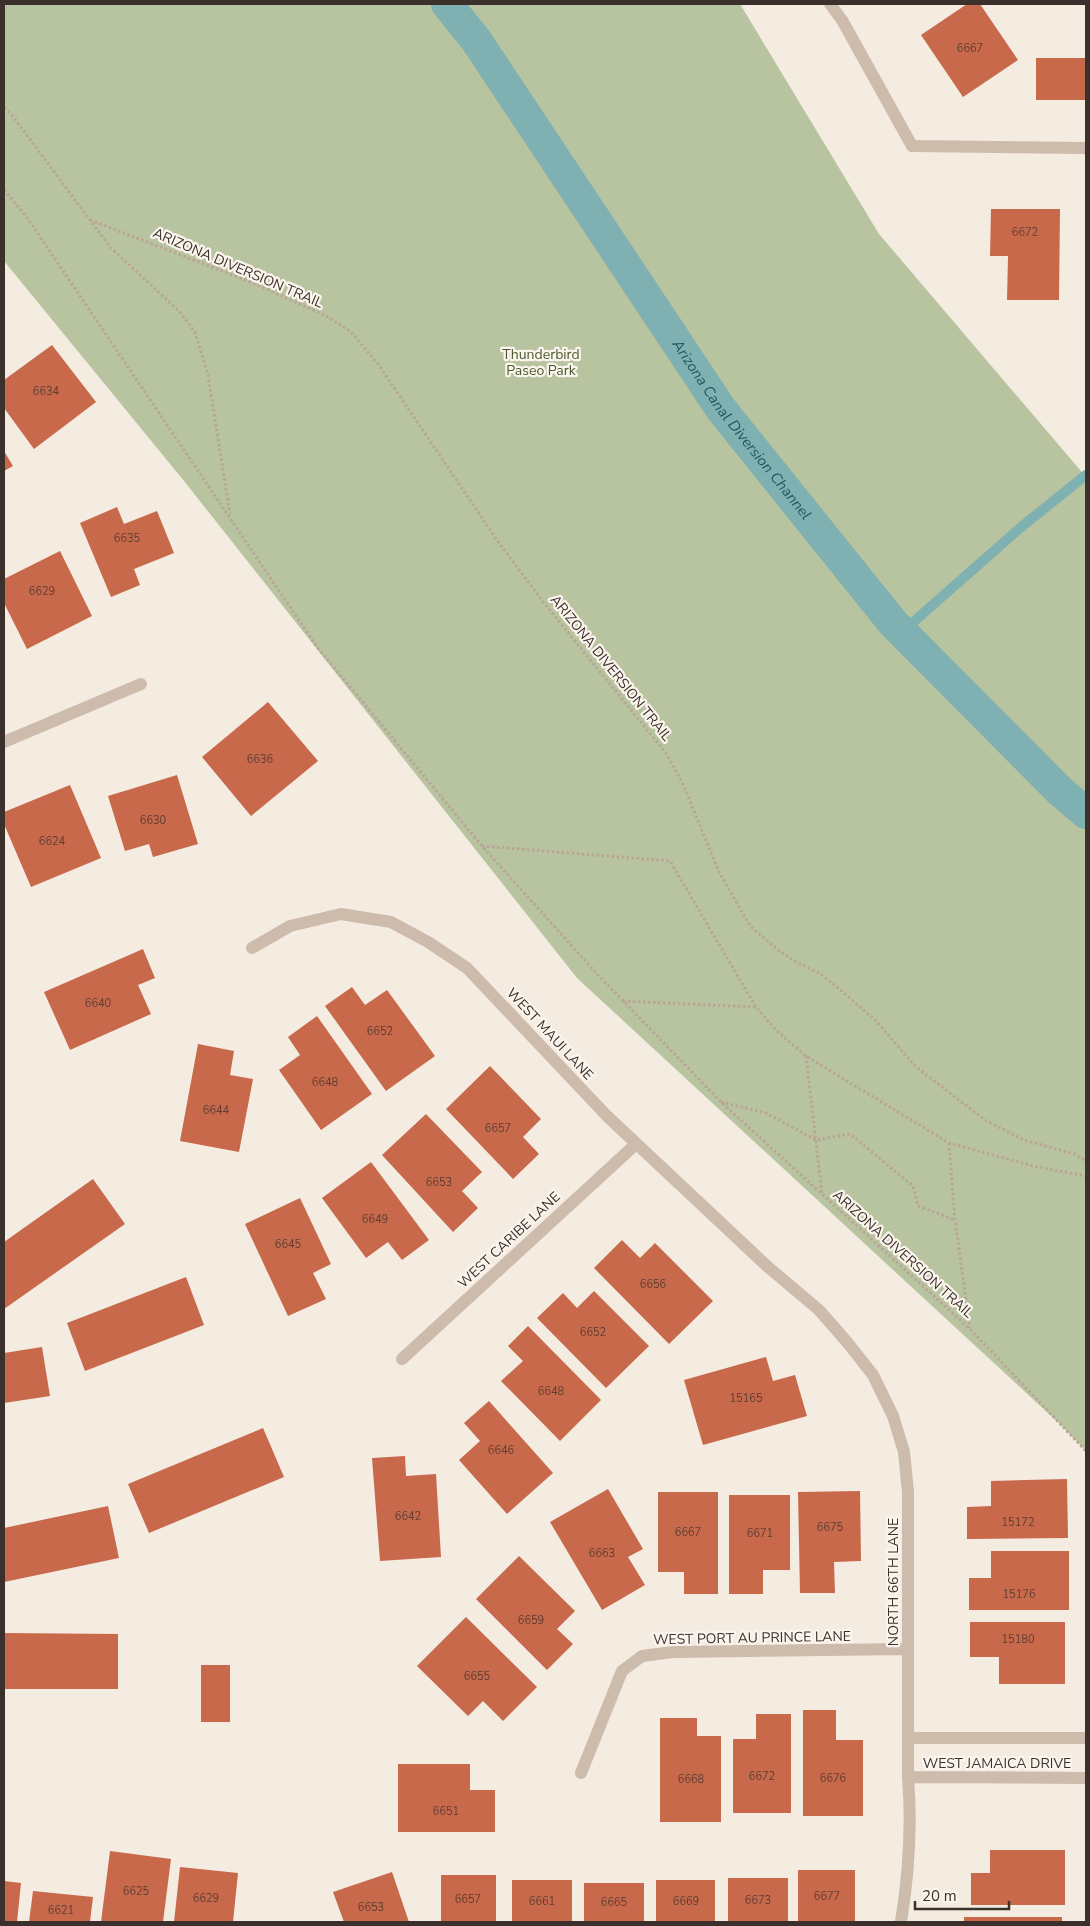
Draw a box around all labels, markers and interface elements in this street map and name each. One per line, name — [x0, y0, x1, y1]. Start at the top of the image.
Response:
house number: 6667 — [957, 41, 983, 56]
street label: ARIZONA DIVERSION TRAIL — [150, 223, 326, 313]
house number: 6672 — [1012, 225, 1038, 240]
water label: Arizona Canal Diversion Channel — [667, 335, 816, 524]
park label: Thunderbird Paseo Park — [502, 345, 580, 380]
house number: 6634 — [33, 384, 60, 399]
house number: 6635 — [114, 531, 141, 546]
house number: 6629 — [29, 584, 55, 599]
street label: ARIZONA DIVERSION TRAIL — [546, 591, 676, 745]
house number: 6636 — [247, 752, 274, 767]
house number: 6630 — [140, 813, 167, 828]
house number: 6624 — [39, 834, 66, 849]
street label: WEST MAUI LANE — [502, 984, 598, 1084]
house number: 6640 — [85, 996, 112, 1011]
house number: 6652 — [367, 1024, 393, 1039]
house number: 6648 — [312, 1075, 339, 1090]
house number: 6644 — [203, 1103, 230, 1118]
house number: 6657 — [485, 1121, 511, 1136]
house number: 6653 — [426, 1175, 452, 1190]
street label: ARIZONA DIVERSION TRAIL — [829, 1186, 978, 1323]
street label: WEST CARIBE LANE — [454, 1188, 564, 1292]
house number: 6649 — [362, 1212, 388, 1227]
house number: 6645 — [275, 1237, 302, 1252]
house number: 6656 — [640, 1277, 667, 1292]
house number: 6652 — [580, 1325, 606, 1340]
house number: 6648 — [538, 1384, 565, 1399]
house number: 15165 — [730, 1391, 763, 1406]
house number: 6646 — [488, 1443, 515, 1458]
house number: 6642 — [395, 1509, 421, 1524]
house number: 15172 — [1002, 1515, 1035, 1530]
street label: NORTH 66TH LANE — [884, 1518, 903, 1646]
house number: 6675 — [817, 1520, 844, 1535]
house number: 6667 — [675, 1525, 701, 1540]
house number: 6671 — [747, 1526, 773, 1541]
house number: 6663 — [589, 1546, 615, 1561]
house number: 15176 — [1003, 1587, 1036, 1602]
house number: 6659 — [518, 1613, 544, 1628]
street label: WEST PORT AU PRINCE LANE — [653, 1627, 851, 1649]
house number: 15180 — [1002, 1632, 1035, 1647]
house number: 6655 — [464, 1669, 491, 1684]
street label: WEST JAMAICA DRIVE — [923, 1754, 1071, 1773]
house number: 6672 — [749, 1769, 775, 1784]
house number: 6676 — [820, 1771, 847, 1786]
house number: 6668 — [678, 1772, 705, 1787]
house number: 6651 — [433, 1804, 459, 1819]
scale bar — [915, 1878, 1009, 1910]
house number: 6625 — [123, 1884, 150, 1899]
text: 20 m — [922, 1886, 957, 1906]
house number: 6677 — [814, 1889, 840, 1904]
house number: 6629 — [193, 1891, 219, 1906]
house number: 6657 — [455, 1892, 481, 1907]
house number: 6673 — [745, 1893, 771, 1908]
house number: 6661 — [529, 1894, 555, 1909]
house number: 6669 — [673, 1894, 699, 1909]
house number: 6665 — [601, 1895, 628, 1910]
house number: 6653 — [358, 1900, 384, 1915]
house number: 6621 — [48, 1903, 74, 1918]

